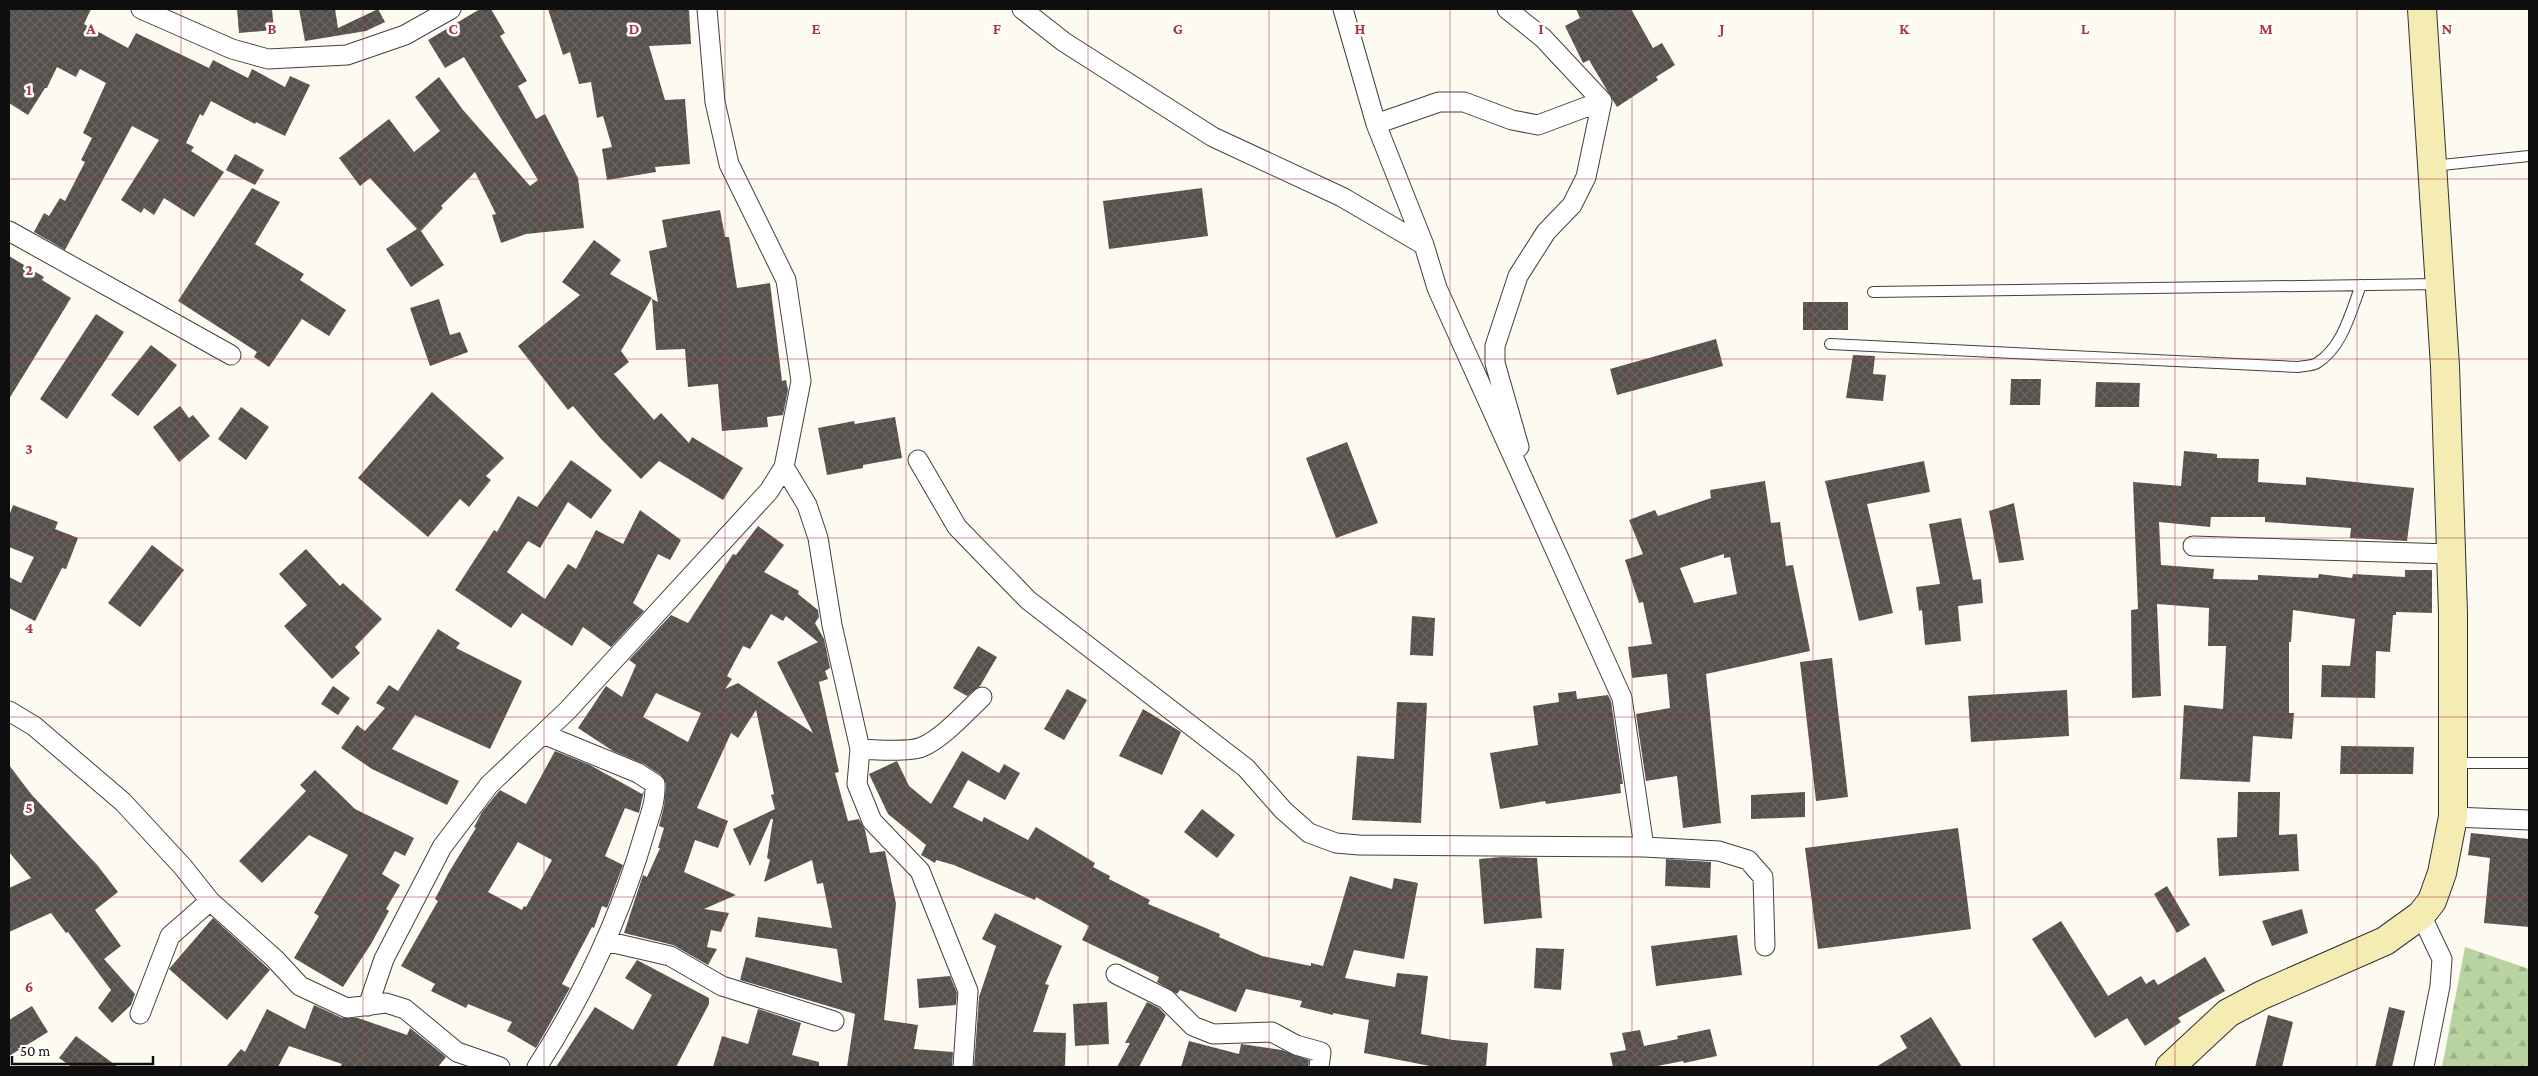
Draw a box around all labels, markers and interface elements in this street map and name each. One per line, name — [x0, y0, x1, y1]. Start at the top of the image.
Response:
text: A — [85, 20, 96, 37]
text: B — [267, 20, 277, 37]
text: C — [448, 20, 458, 37]
text: D — [628, 20, 640, 37]
text: E — [811, 20, 821, 37]
text: F — [993, 20, 1002, 37]
text: G — [1173, 20, 1183, 37]
text: H — [1355, 20, 1366, 37]
text: I — [1538, 20, 1544, 37]
text: J — [1717, 20, 1725, 37]
text: K — [1899, 20, 1910, 37]
text: L — [2081, 20, 2090, 37]
text: M — [2259, 20, 2273, 37]
text: N — [2442, 20, 2453, 37]
text: 1 — [26, 81, 32, 98]
text: 2 — [25, 261, 33, 278]
text: 3 — [25, 440, 33, 457]
text: 4 — [25, 619, 34, 636]
text: 5 — [25, 799, 33, 816]
text: 6 — [25, 978, 33, 995]
scale bar — [12, 1034, 154, 1066]
text: 50 m — [20, 1043, 50, 1059]

